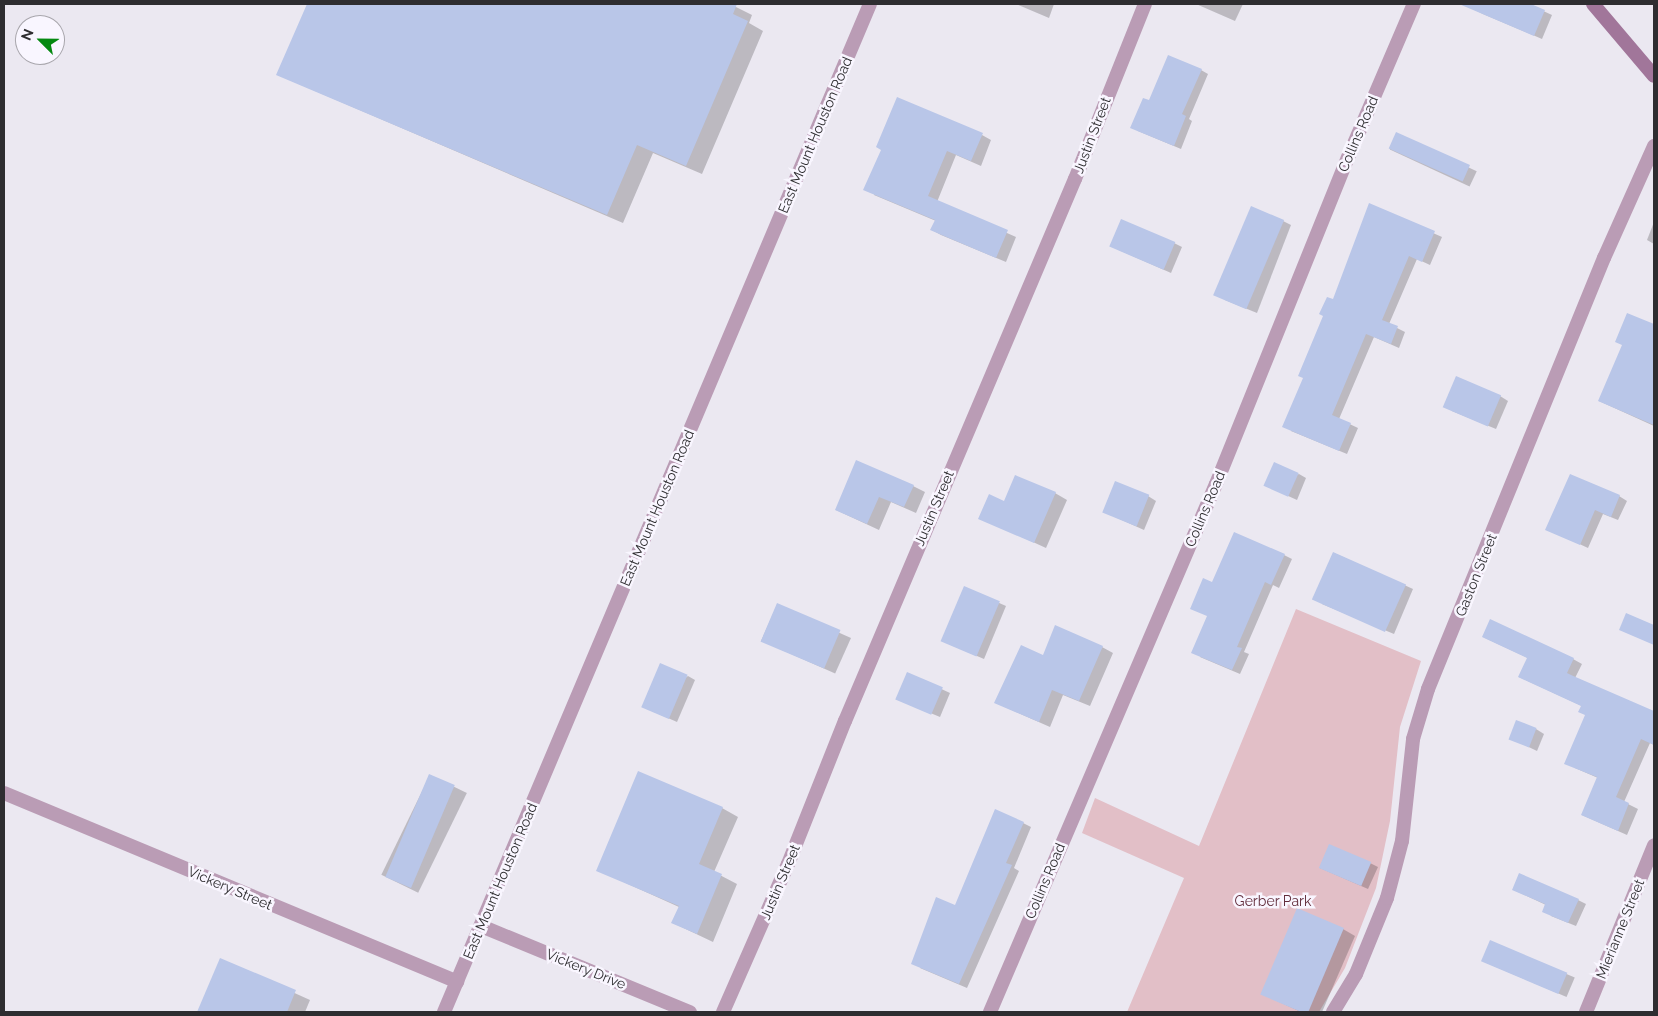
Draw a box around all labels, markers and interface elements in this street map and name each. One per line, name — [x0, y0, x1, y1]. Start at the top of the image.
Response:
north arrow — [15, 15, 65, 65]
text: N — [18, 26, 37, 43]
street label: East Mount Houston Road — [774, 54, 856, 216]
street label: Collins Road — [1335, 94, 1381, 174]
street label: Justin Street — [1070, 95, 1114, 175]
street label: East Mount Houston Road — [616, 427, 698, 589]
street label: Justin Street — [911, 468, 957, 548]
street label: Collins Road — [1182, 469, 1228, 549]
street label: Gaston Street — [1452, 531, 1500, 619]
street label: East Mount Houston Road — [459, 800, 541, 962]
street label: Collins Road — [1022, 841, 1068, 921]
street label: Justin Street — [757, 842, 803, 922]
street label: Vickery Street — [185, 863, 275, 913]
street label: Mierianne Street — [1592, 877, 1648, 981]
park label: Gerber Park — [1234, 893, 1312, 909]
street label: Vickery Drive — [543, 945, 629, 993]

